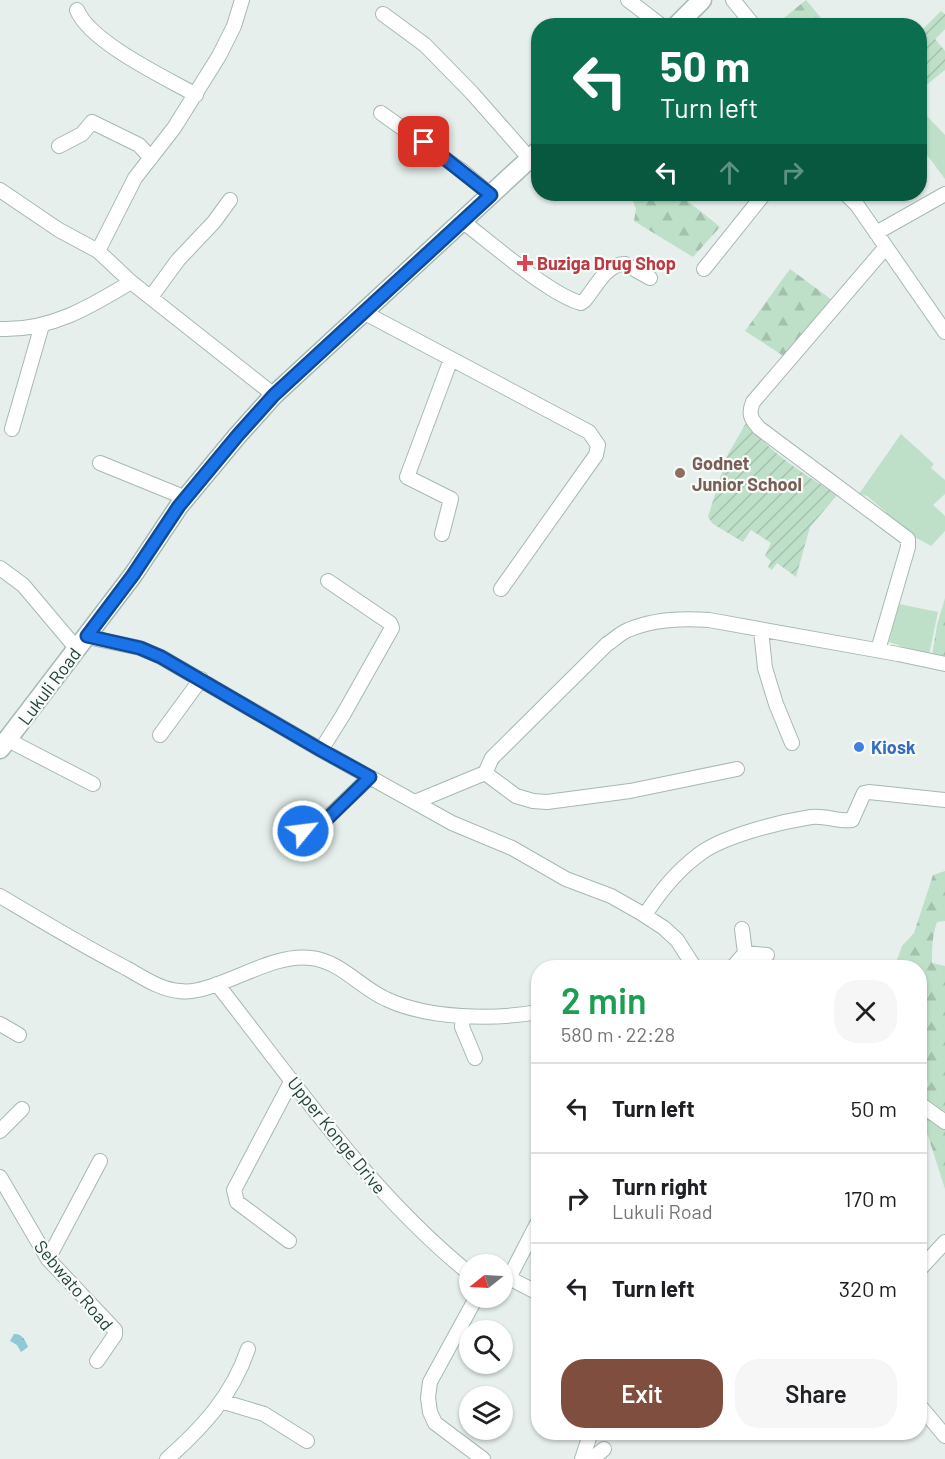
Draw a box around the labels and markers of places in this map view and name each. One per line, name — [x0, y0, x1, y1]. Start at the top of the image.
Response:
pin — [398, 116, 449, 167]
place label: Buziga Drug Shop — [537, 252, 676, 274]
marker: Buziga Drug Shop — [518, 256, 532, 270]
place label: Godnet Junior School — [692, 452, 802, 495]
marker: Godnet Junior School — [673, 466, 687, 480]
place label: Kiosk — [871, 736, 916, 758]
marker: Kiosk — [852, 740, 866, 754]

